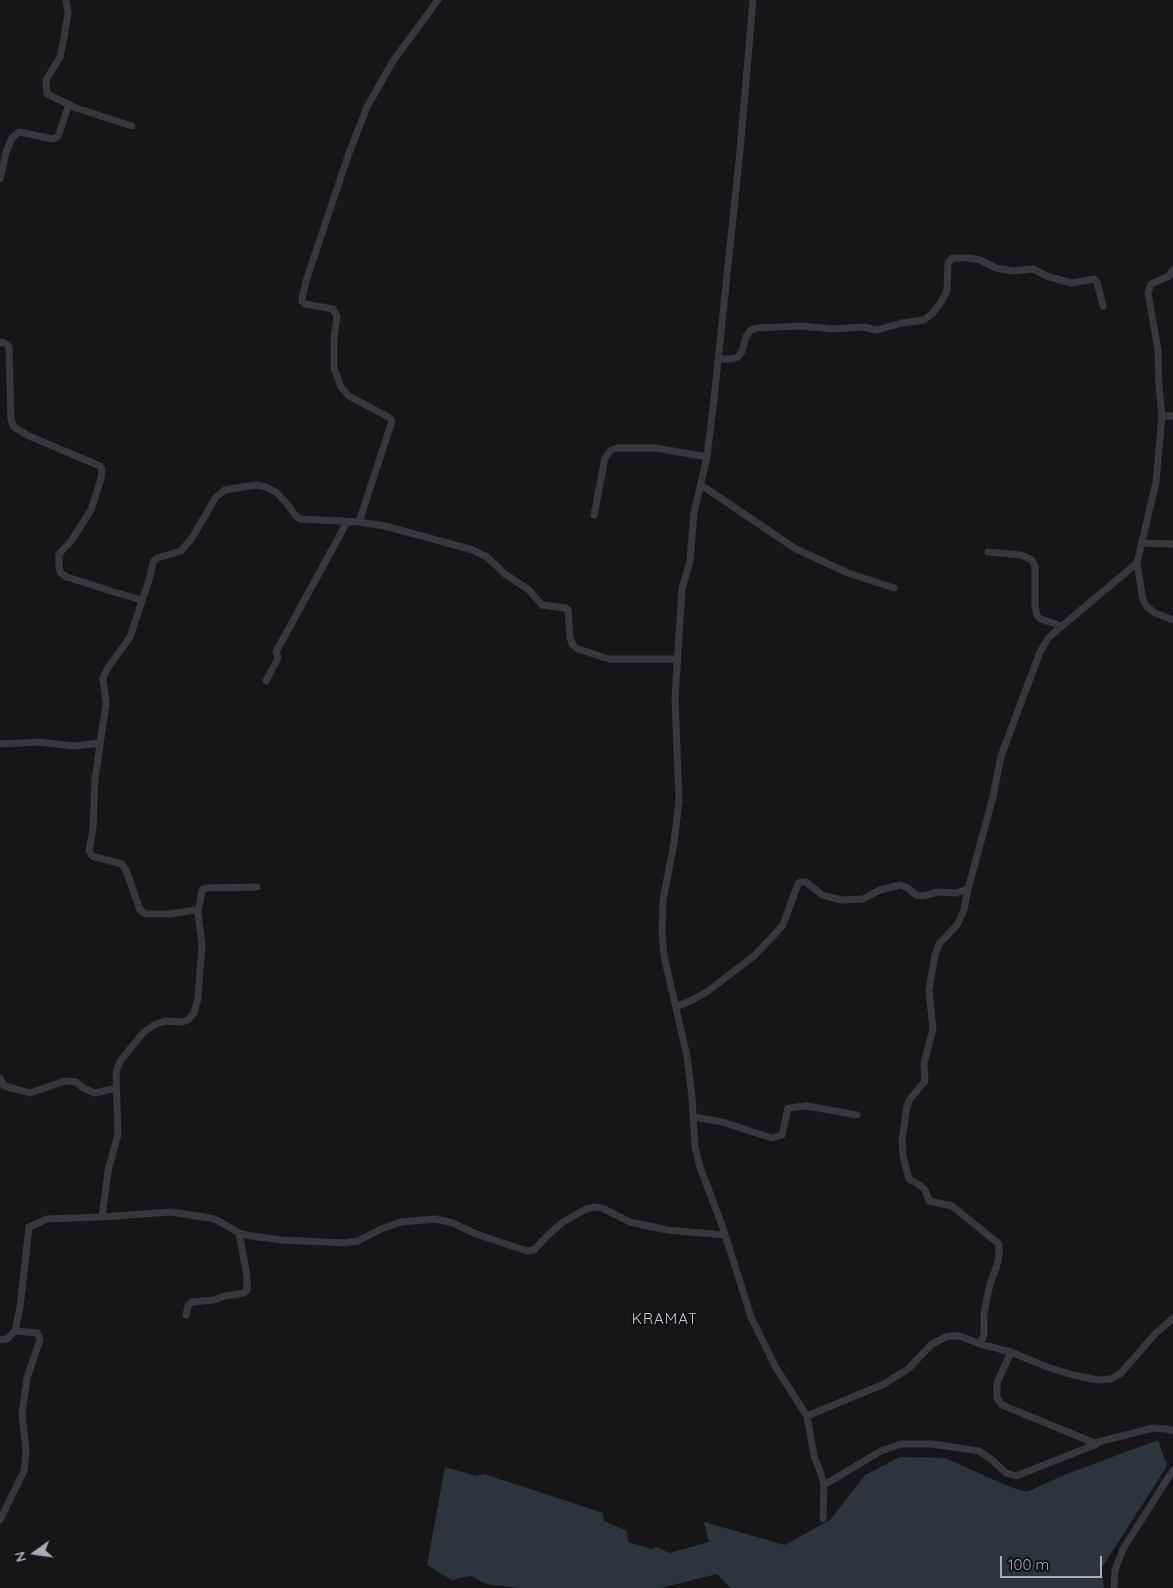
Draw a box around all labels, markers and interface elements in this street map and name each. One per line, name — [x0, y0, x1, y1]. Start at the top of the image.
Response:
district label: KRAMAT — [631, 1310, 699, 1328]
north arrow — [10, 1528, 60, 1578]
scale bar — [1003, 1546, 1106, 1578]
text: N — [10, 1549, 30, 1564]
text: 100 m — [1008, 1555, 1049, 1574]

